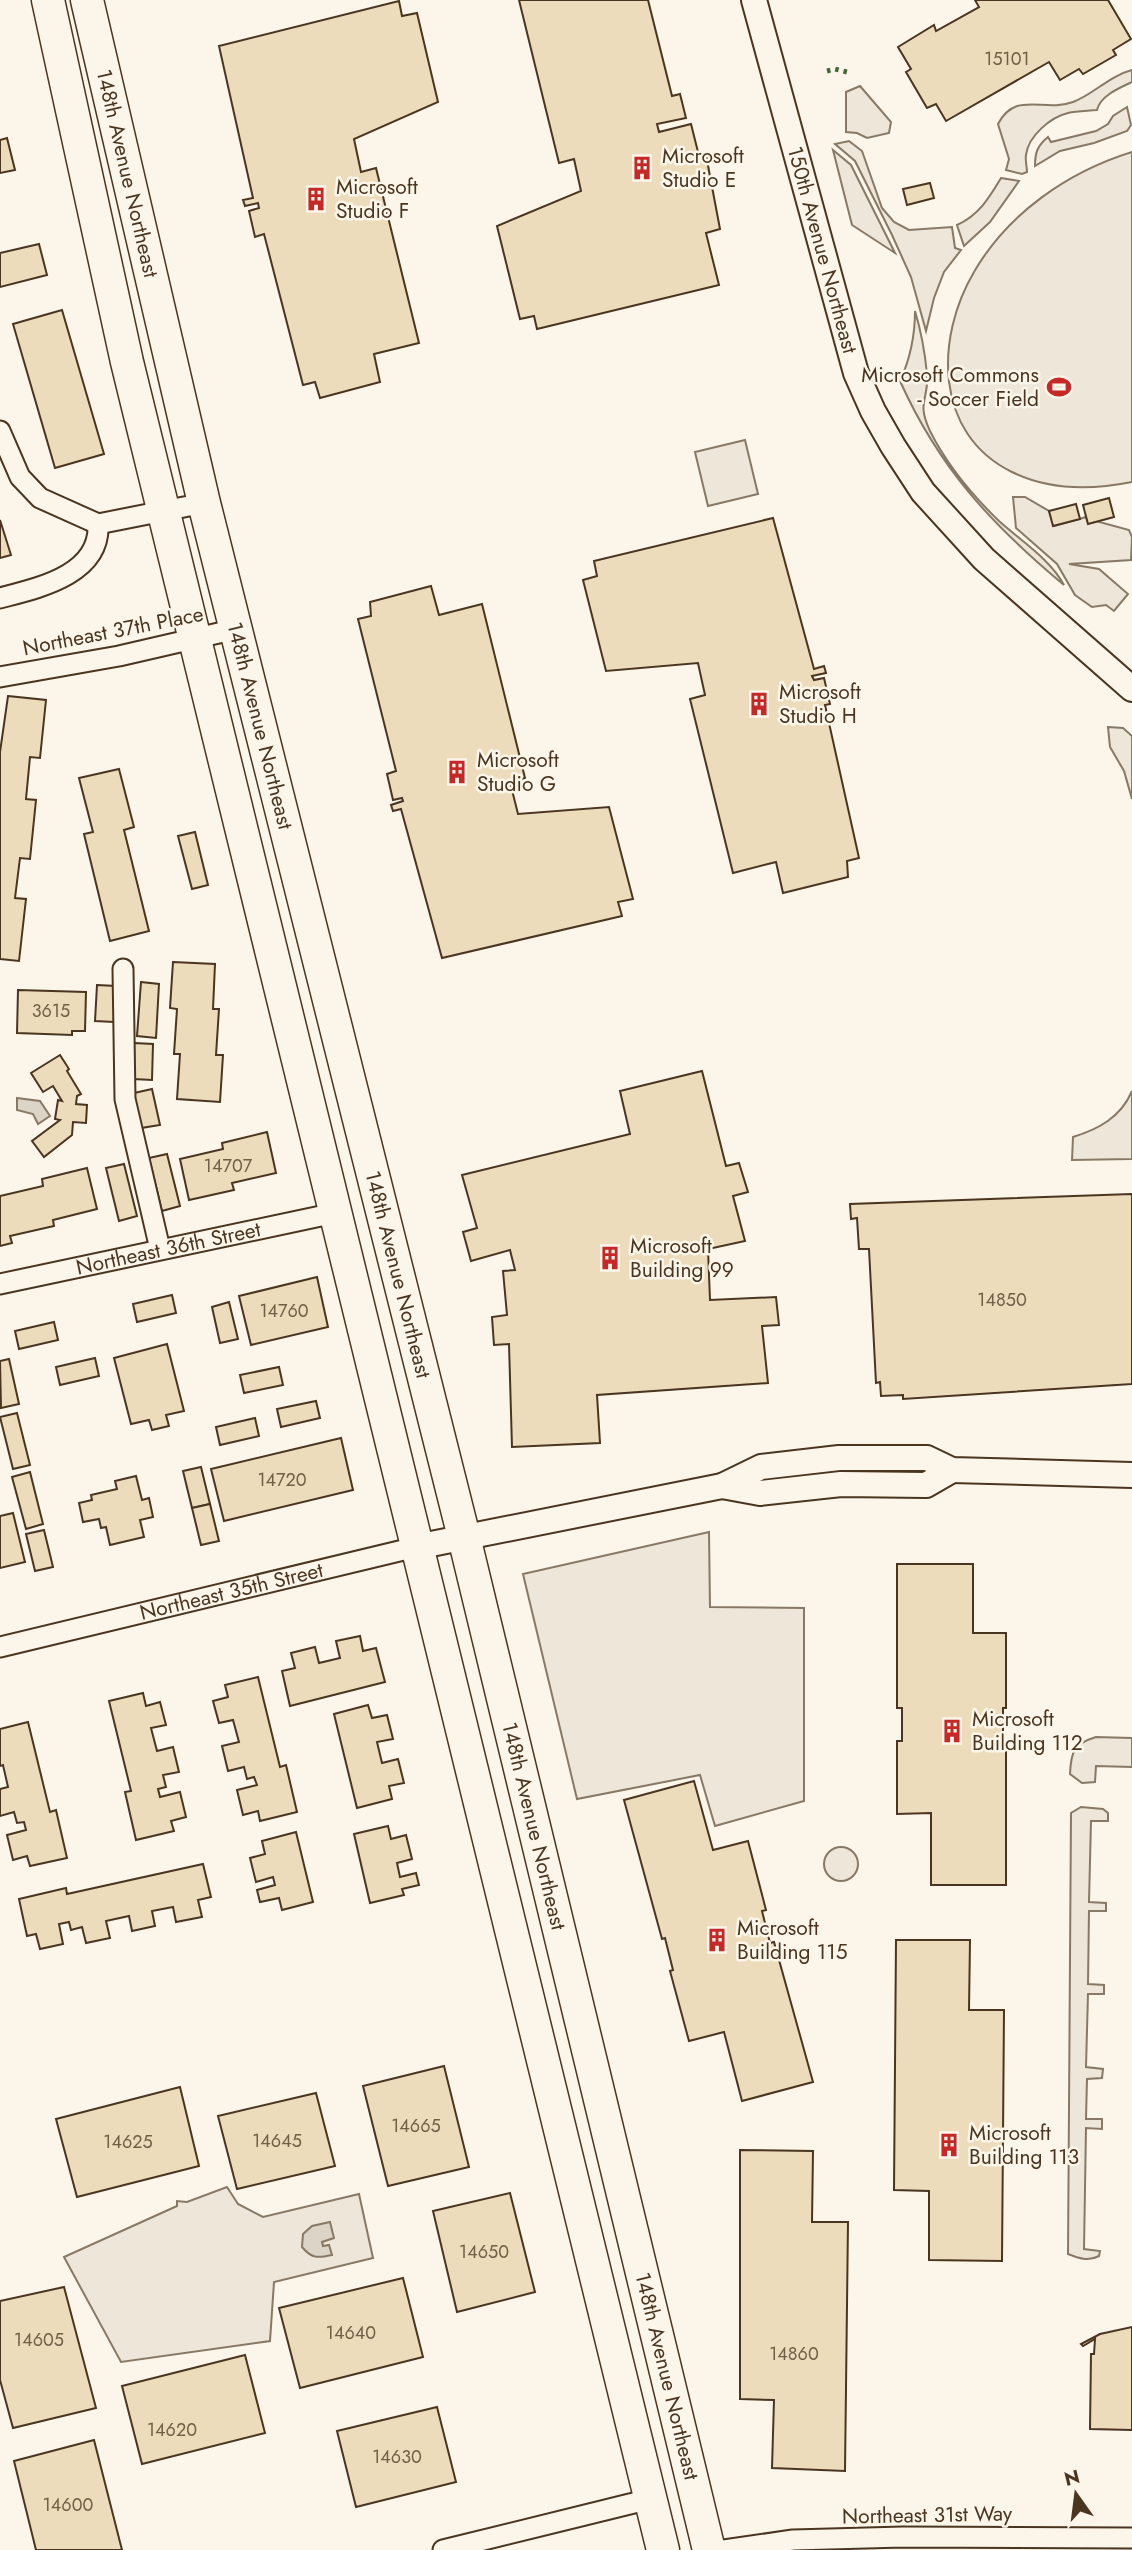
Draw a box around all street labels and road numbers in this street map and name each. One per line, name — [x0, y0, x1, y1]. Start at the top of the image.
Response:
street label: 148th Avenue Northeast — [89, 66, 166, 280]
street label: 150th Avenue Northeast — [780, 143, 865, 357]
street label: Northeast 37th Place — [20, 599, 206, 663]
street label: 148th Avenue Northeast — [219, 619, 300, 833]
street label: 148th Avenue Northeast — [358, 1168, 439, 1381]
street label: Northeast 36th Street — [73, 1214, 263, 1282]
street label: Northeast 35th Street — [137, 1555, 326, 1628]
street label: 148th Avenue Northeast — [494, 1719, 574, 1933]
street label: 148th Avenue Northeast — [627, 2269, 707, 2483]
street label: Northeast 31st Way — [842, 2499, 1013, 2531]

